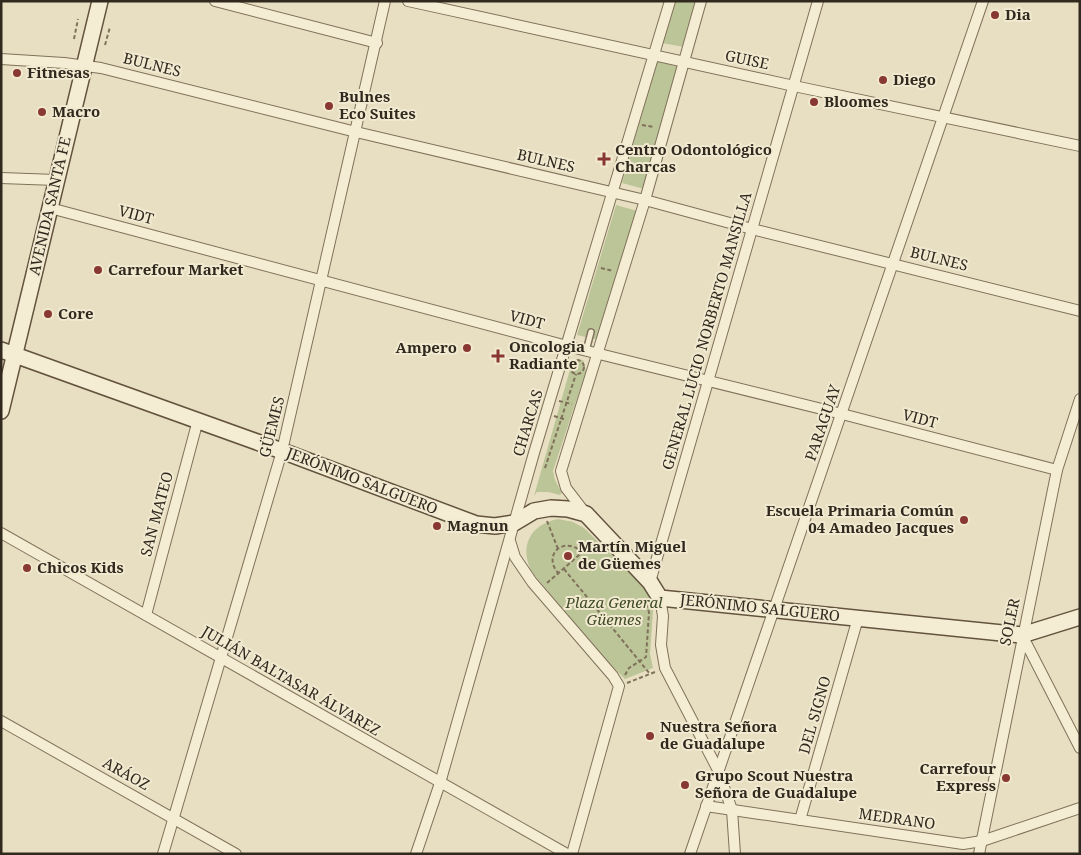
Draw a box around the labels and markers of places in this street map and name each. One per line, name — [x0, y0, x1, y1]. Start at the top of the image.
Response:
place label: Dia — [1005, 4, 1031, 24]
marker: Dia — [989, 9, 1001, 21]
place label: Fitnesas — [27, 62, 90, 82]
marker: Fitnesas — [11, 67, 23, 79]
place label: Diego — [893, 69, 936, 89]
marker: Diego — [877, 74, 889, 86]
place label: Bulnes Eco Suites — [339, 86, 416, 123]
place label: Bloomes — [824, 91, 888, 111]
marker: Bloomes — [808, 96, 820, 108]
marker: Bulnes Eco Suites — [323, 100, 335, 112]
place label: Macro — [52, 101, 100, 121]
marker: Macro — [36, 106, 48, 118]
place label: Centro Odontológico Charcas — [615, 139, 772, 176]
marker: Centro Odontológico Charcas — [597, 152, 611, 166]
place label: Carrefour Market — [108, 259, 243, 279]
marker: Carrefour Market — [92, 264, 104, 276]
place label: Core — [58, 303, 94, 323]
marker: Core — [42, 308, 54, 320]
place label: Oncologia Radiante — [509, 336, 585, 373]
place label: Ampero — [396, 337, 457, 357]
marker: Ampero — [461, 342, 473, 354]
marker: Oncologia Radiante — [491, 349, 505, 363]
place label: Escuela Primaria Común 04 Amadeo Jacques — [766, 500, 954, 537]
marker: Escuela Primaria Común 04 Amadeo Jacques — [958, 514, 970, 526]
place label: Magnun — [447, 515, 509, 535]
marker: Magnun — [431, 520, 443, 532]
place label: Martín Miguel de Güemes — [578, 536, 687, 573]
marker: Martín Miguel de Güemes — [562, 550, 574, 562]
place label: Chicos Kids — [37, 557, 124, 577]
marker: Chicos Kids — [21, 562, 33, 574]
place label: Nuestra Señora de Guadalupe — [660, 716, 777, 753]
marker: Nuestra Señora de Guadalupe — [644, 730, 656, 742]
place label: Carrefour Express — [920, 758, 996, 795]
place label: Grupo Scout Nuestra Señora de Guadalupe — [695, 765, 857, 802]
marker: Carrefour Express — [1000, 772, 1012, 784]
marker: Grupo Scout Nuestra Señora de Guadalupe — [679, 779, 691, 791]

